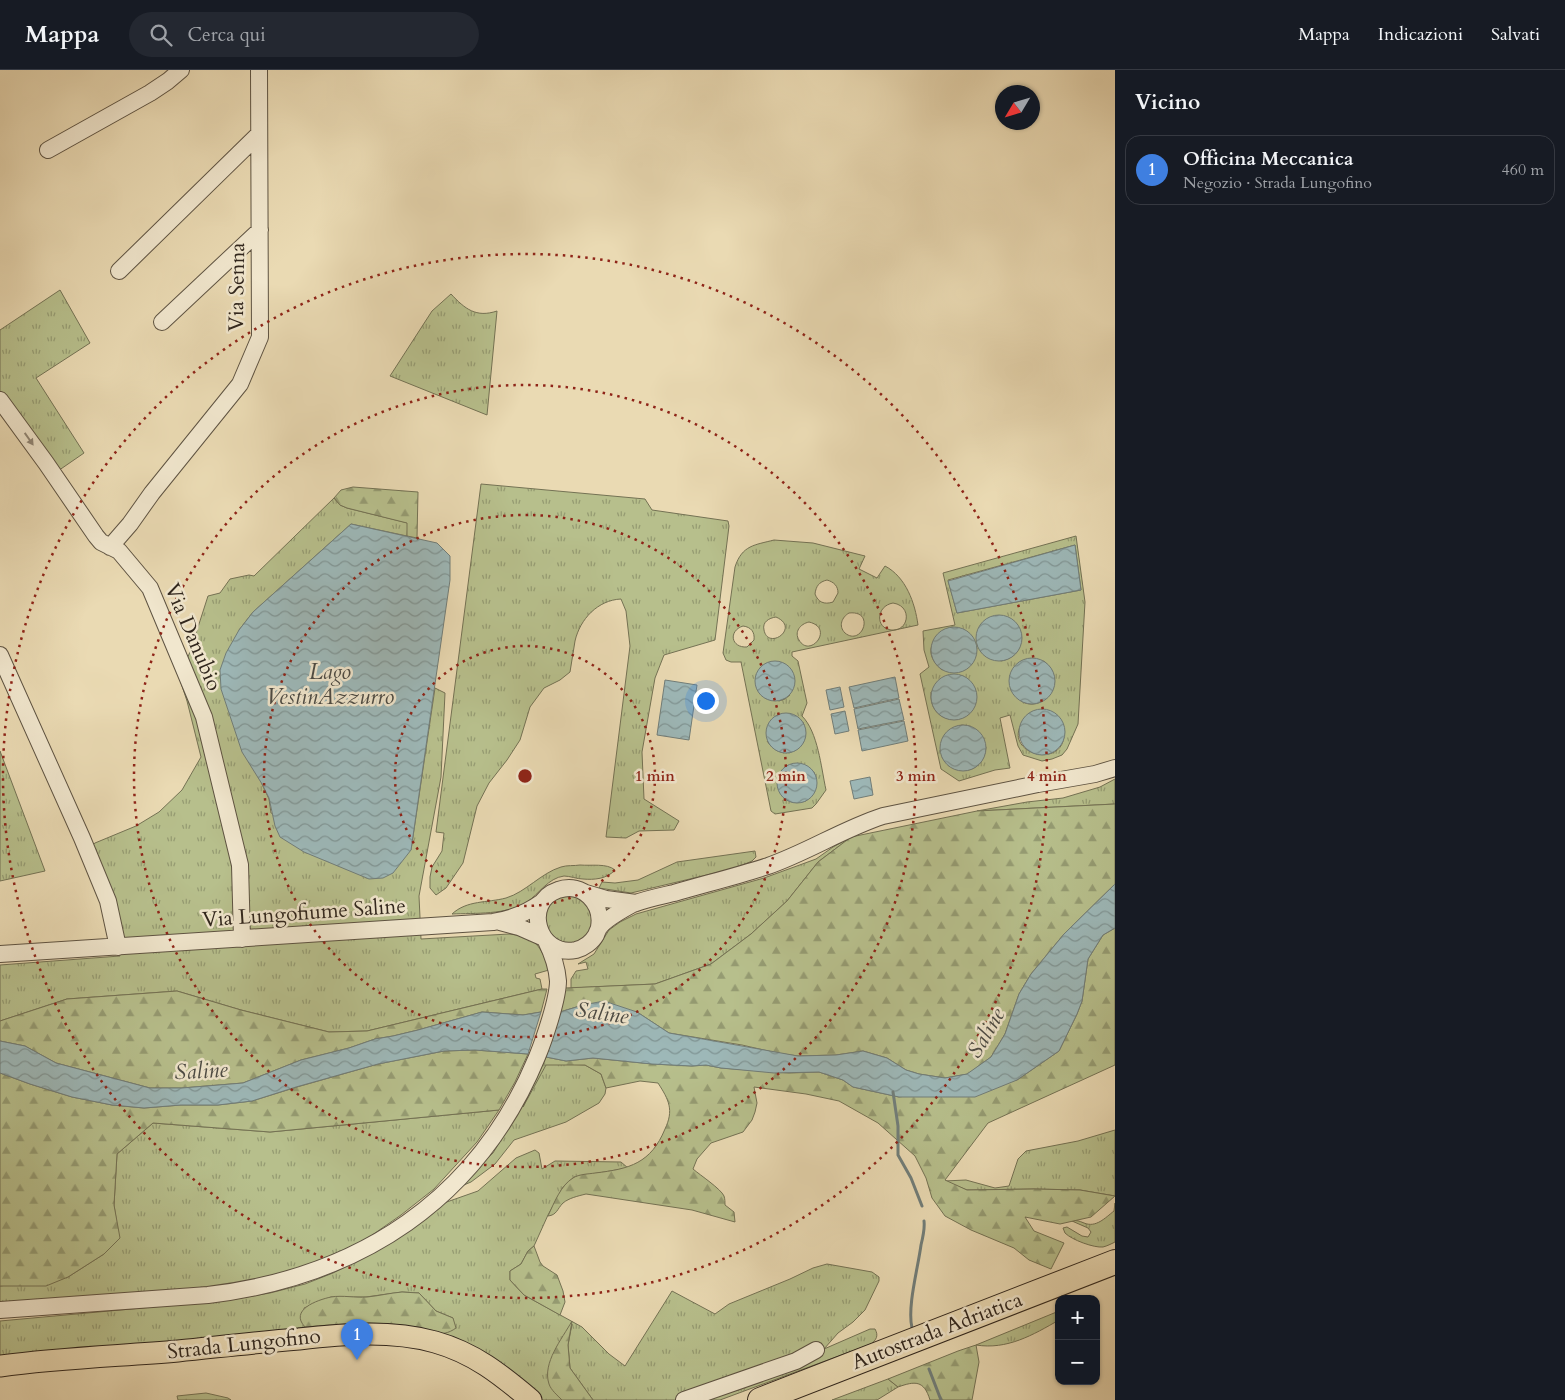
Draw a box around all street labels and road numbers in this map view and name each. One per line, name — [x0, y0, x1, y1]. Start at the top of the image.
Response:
street label: Via Senna — [222, 242, 252, 332]
street label: Via Danubio — [157, 579, 229, 695]
street label: Via Lungofiume Saline — [201, 891, 407, 935]
street label: Autostrada Adriatica — [847, 1285, 1027, 1377]
street label: Strada Lungofino — [166, 1322, 322, 1366]

